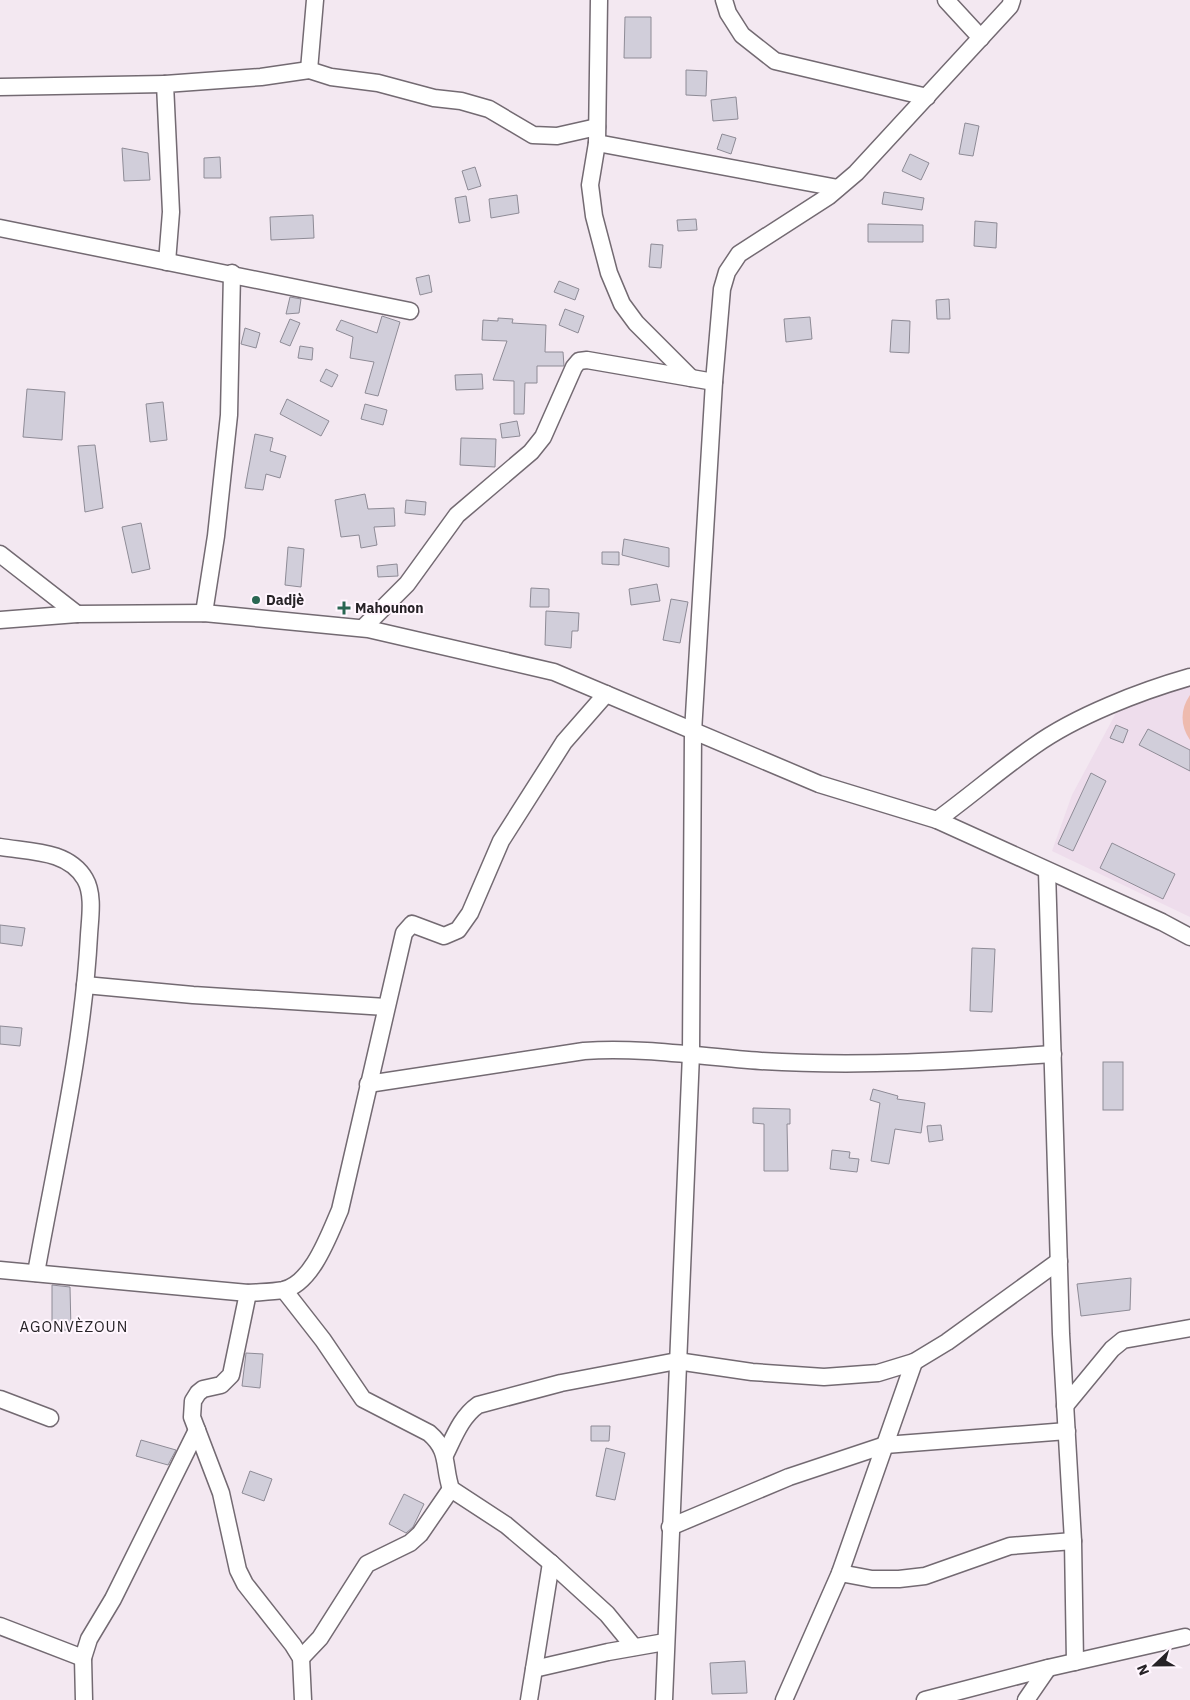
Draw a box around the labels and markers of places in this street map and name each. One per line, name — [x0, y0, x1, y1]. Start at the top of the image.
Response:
place label: Dadjè — [266, 591, 304, 609]
marker: Dadjè — [250, 594, 262, 606]
place label: Mahounon — [355, 599, 424, 617]
marker: Mahounon — [337, 601, 351, 615]

